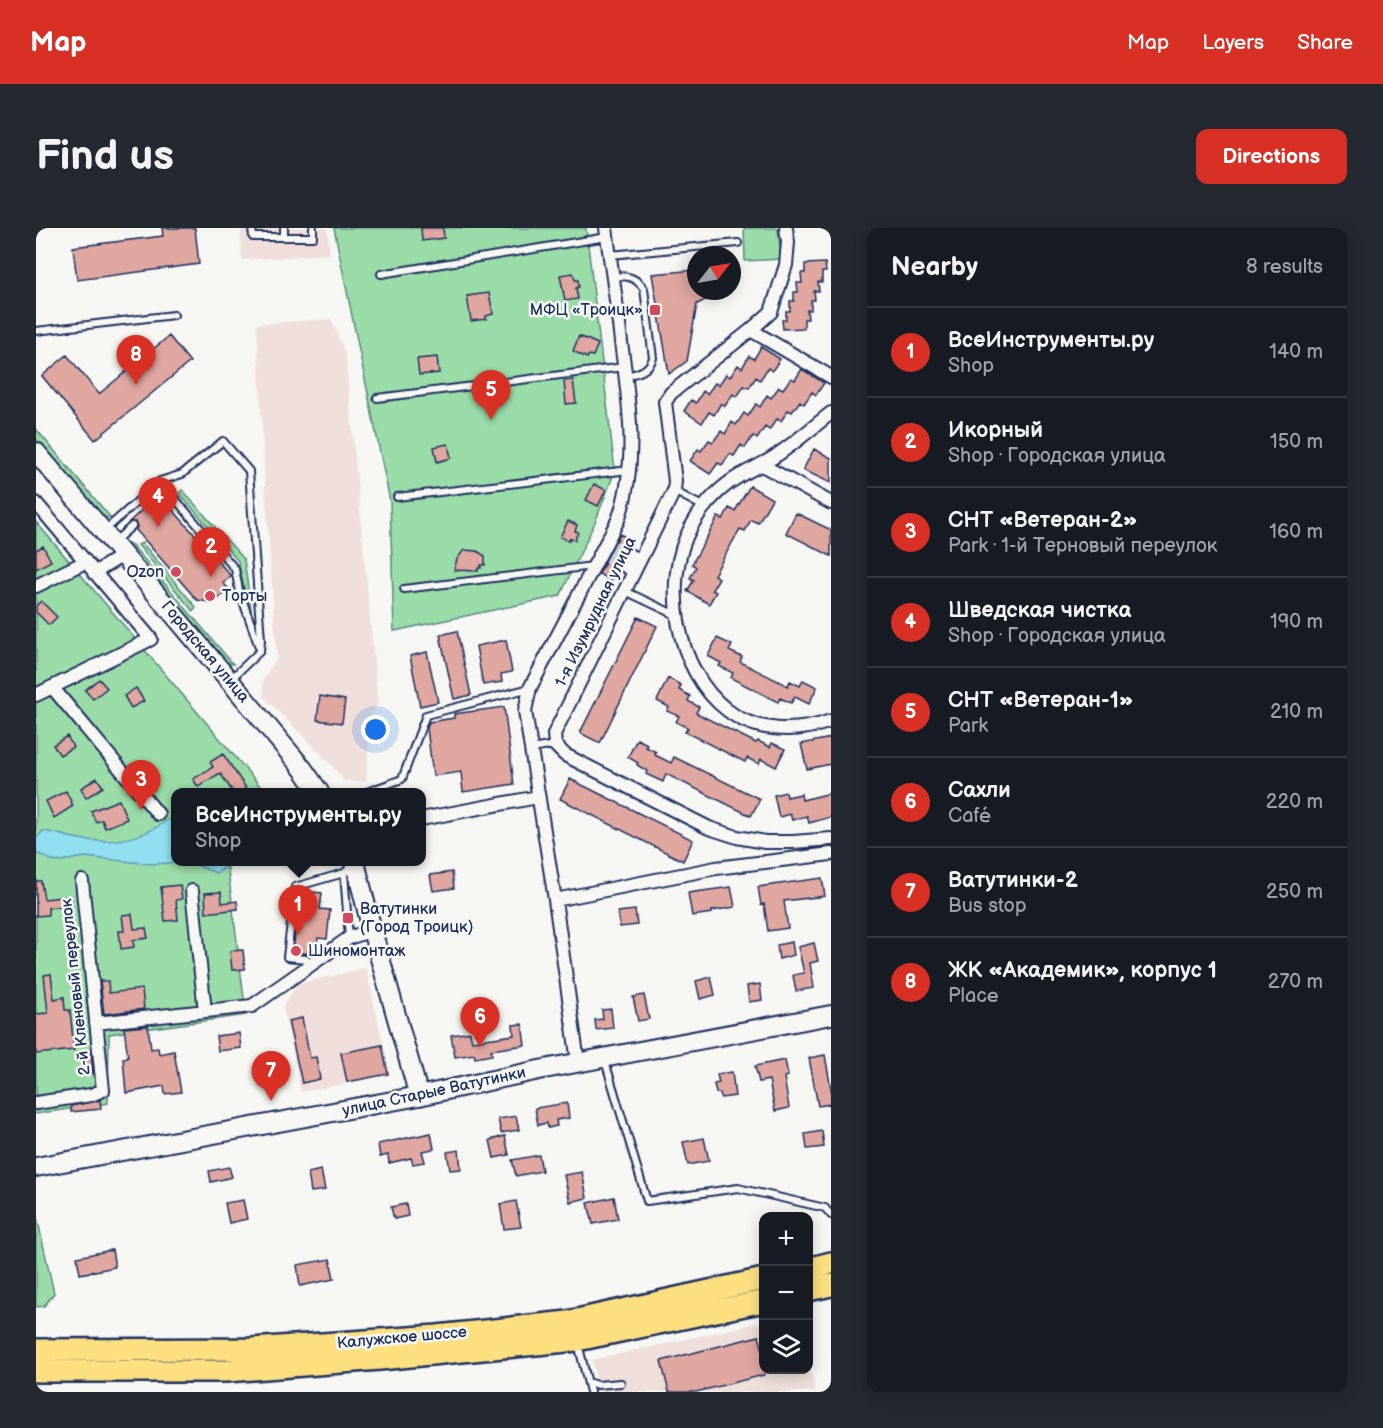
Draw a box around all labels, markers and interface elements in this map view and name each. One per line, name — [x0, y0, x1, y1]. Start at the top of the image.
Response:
text: Map — [30, 26, 86, 59]
text: Map — [1127, 30, 1169, 55]
text: Layers — [1202, 30, 1264, 55]
text: Share — [1297, 30, 1353, 55]
button: Directions — [1196, 129, 1347, 184]
text: Find us — [36, 131, 174, 182]
north arrow — [687, 246, 741, 300]
text: Nearby — [891, 252, 978, 283]
text: 8 results — [1246, 255, 1323, 279]
place label: МФЦ «Троицк» — [530, 301, 643, 320]
marker: МФЦ «Троицк» — [648, 303, 662, 317]
text: ВсеИнструменты.ру — [948, 327, 1154, 354]
pin: 8 — [116, 336, 156, 385]
text: 1 — [906, 340, 915, 364]
text: 140 m — [1269, 340, 1323, 364]
text: Shop — [948, 354, 994, 378]
pin: 5 — [472, 370, 510, 420]
text: Икорный — [948, 417, 1043, 444]
text: 2 — [905, 430, 916, 454]
text: 150 m — [1270, 430, 1323, 454]
text: Shop · Городская улица — [948, 444, 1166, 468]
pin: 4 — [138, 478, 178, 527]
text: СНТ «Ветеран-2» — [948, 507, 1137, 534]
text: 3 — [905, 520, 916, 544]
text: 160 m — [1269, 520, 1323, 544]
pin: 2 — [192, 528, 231, 577]
street label: 1-я Изумрудная улица — [551, 533, 641, 690]
text: Park · 1-й Терновый переулок — [948, 534, 1217, 558]
place label: Ozon — [126, 563, 164, 582]
marker: Ozon — [169, 565, 183, 579]
place label: Торты — [222, 587, 267, 606]
marker: Торты — [203, 589, 217, 603]
street label: Городская улица — [157, 597, 253, 707]
text: Шведская чистка — [948, 597, 1131, 624]
text: 4 — [905, 610, 916, 634]
text: 190 m — [1270, 610, 1323, 634]
text: Shop · Городская улица — [948, 624, 1166, 648]
text: СНТ «Ветеран-1» — [948, 687, 1134, 714]
text: 5 — [905, 700, 916, 724]
text: 210 m — [1270, 700, 1323, 724]
text: Park — [948, 714, 988, 738]
your location — [361, 715, 390, 744]
pin: 3 — [122, 760, 160, 810]
text: Сахли — [948, 777, 1011, 804]
popup — [171, 788, 426, 866]
text: 6 — [904, 790, 917, 814]
text: 220 m — [1266, 790, 1323, 814]
text: ВсеИнструменты.ру — [195, 802, 402, 829]
text: Café — [948, 804, 991, 828]
text: Shop — [195, 829, 241, 853]
text: Ватутинки-2 — [948, 867, 1078, 894]
text: 7 — [905, 880, 916, 904]
text: 250 m — [1266, 880, 1323, 904]
pin: 1 — [278, 886, 318, 935]
text: Bus stop — [948, 894, 1027, 918]
street label: 2-й Кленовый переулок — [57, 897, 95, 1076]
place label: Ватутинки (Город Троицк) — [360, 900, 473, 937]
marker: Ватутинки (Город Троицк) — [341, 911, 355, 925]
place label: Шиномонтаж — [308, 942, 406, 961]
marker: Шиномонтаж — [289, 944, 303, 958]
text: ЖК «Академик», корпус 1 — [948, 957, 1217, 984]
text: 8 — [904, 970, 917, 994]
text: 270 m — [1268, 970, 1323, 994]
text: Place — [948, 984, 999, 1008]
pin: 6 — [460, 998, 500, 1047]
pin: 7 — [252, 1052, 290, 1101]
street label: улица Старые Ватутинки — [341, 1063, 527, 1121]
map controls — [759, 1212, 813, 1374]
button: + — [759, 1212, 813, 1266]
button: − — [759, 1266, 813, 1320]
button: layers — [759, 1320, 813, 1374]
street label: Калужское шоссе — [336, 1323, 468, 1353]

